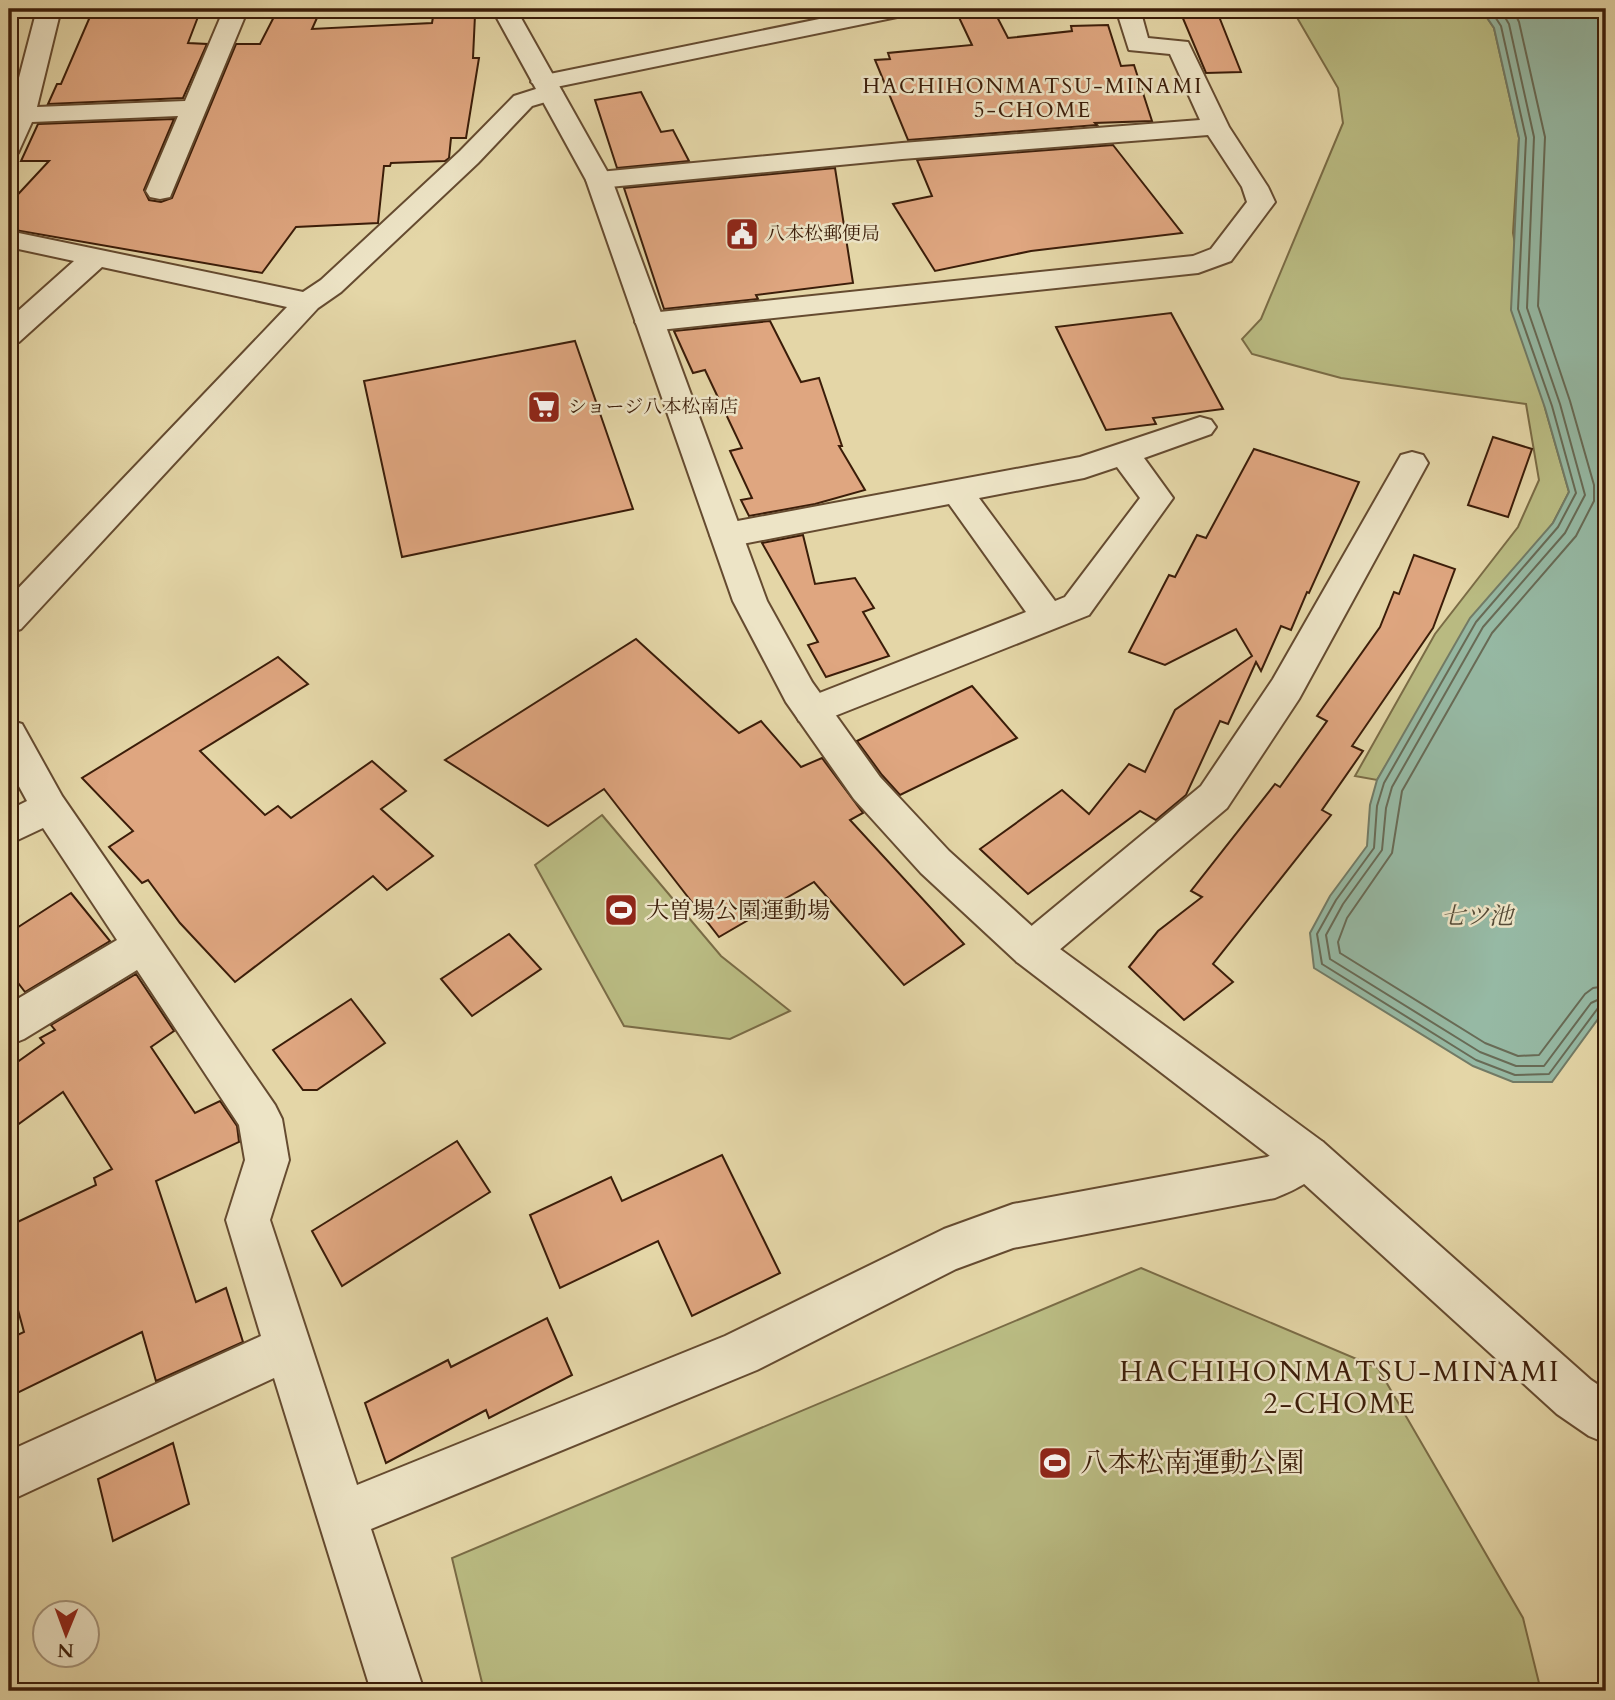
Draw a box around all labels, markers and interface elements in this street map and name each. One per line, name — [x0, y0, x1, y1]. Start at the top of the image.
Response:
district label: HACHIHONMATSU-MINAMI 5-CHOME — [863, 72, 1203, 125]
public building icon: 八本松郵便局 — [723, 215, 761, 253]
place label: 八本松郵便局 — [766, 221, 880, 247]
supermarket icon: ショージ八本松南店 — [525, 388, 563, 426]
place label: ショージ八本松南店 — [568, 394, 738, 420]
sports icon: 大曽場公園運動場 — [602, 891, 640, 929]
place label: 大曽場公園運動場 — [646, 895, 830, 926]
water label: 七ツ池 — [1441, 900, 1516, 933]
district label: HACHIHONMATSU-MINAMI 2-CHOME — [1119, 1353, 1561, 1423]
sports icon: 八本松南運動公園 — [1036, 1444, 1074, 1482]
place label: 八本松南運動公園 — [1080, 1444, 1304, 1482]
north arrow — [32, 1598, 102, 1668]
text: N — [57, 1637, 74, 1663]

